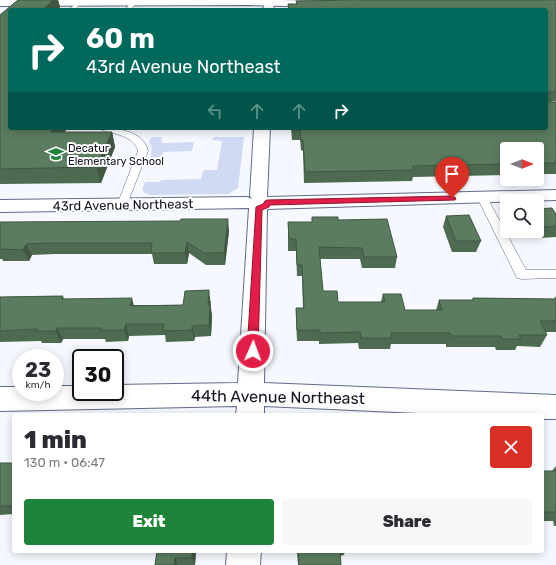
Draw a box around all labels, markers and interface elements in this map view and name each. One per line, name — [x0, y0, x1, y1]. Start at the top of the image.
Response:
text: 60 m — [86, 22, 155, 55]
icon: right — [20, 24, 72, 76]
text: 43rd Avenue Northeast — [86, 56, 281, 78]
icon: left — [204, 100, 226, 122]
icon: ahead — [246, 100, 268, 122]
icon: ahead — [288, 100, 310, 122]
icon: right — [330, 100, 352, 122]
place label: Decatur Elementary School — [68, 142, 164, 168]
north arrow — [500, 142, 544, 186]
map controls — [500, 142, 544, 238]
school or university icon: Decatur Elementary School — [47, 145, 65, 163]
pin — [435, 157, 469, 198]
icon: arrive — [441, 163, 463, 185]
button: search — [500, 194, 544, 238]
street label: 43rd Avenue Northeast — [53, 196, 193, 214]
position arrow — [232, 330, 274, 372]
speed limit sign: 30 — [72, 349, 124, 401]
text: 23 — [25, 358, 51, 382]
text: km/h — [26, 379, 50, 391]
street label: 44th Avenue Northeast — [191, 386, 365, 408]
text: 1 min — [24, 426, 87, 454]
button: close — [490, 426, 532, 468]
text: 130 m · 06:47 — [24, 455, 105, 470]
button: Exit — [24, 499, 274, 545]
button: Share — [282, 499, 532, 545]

